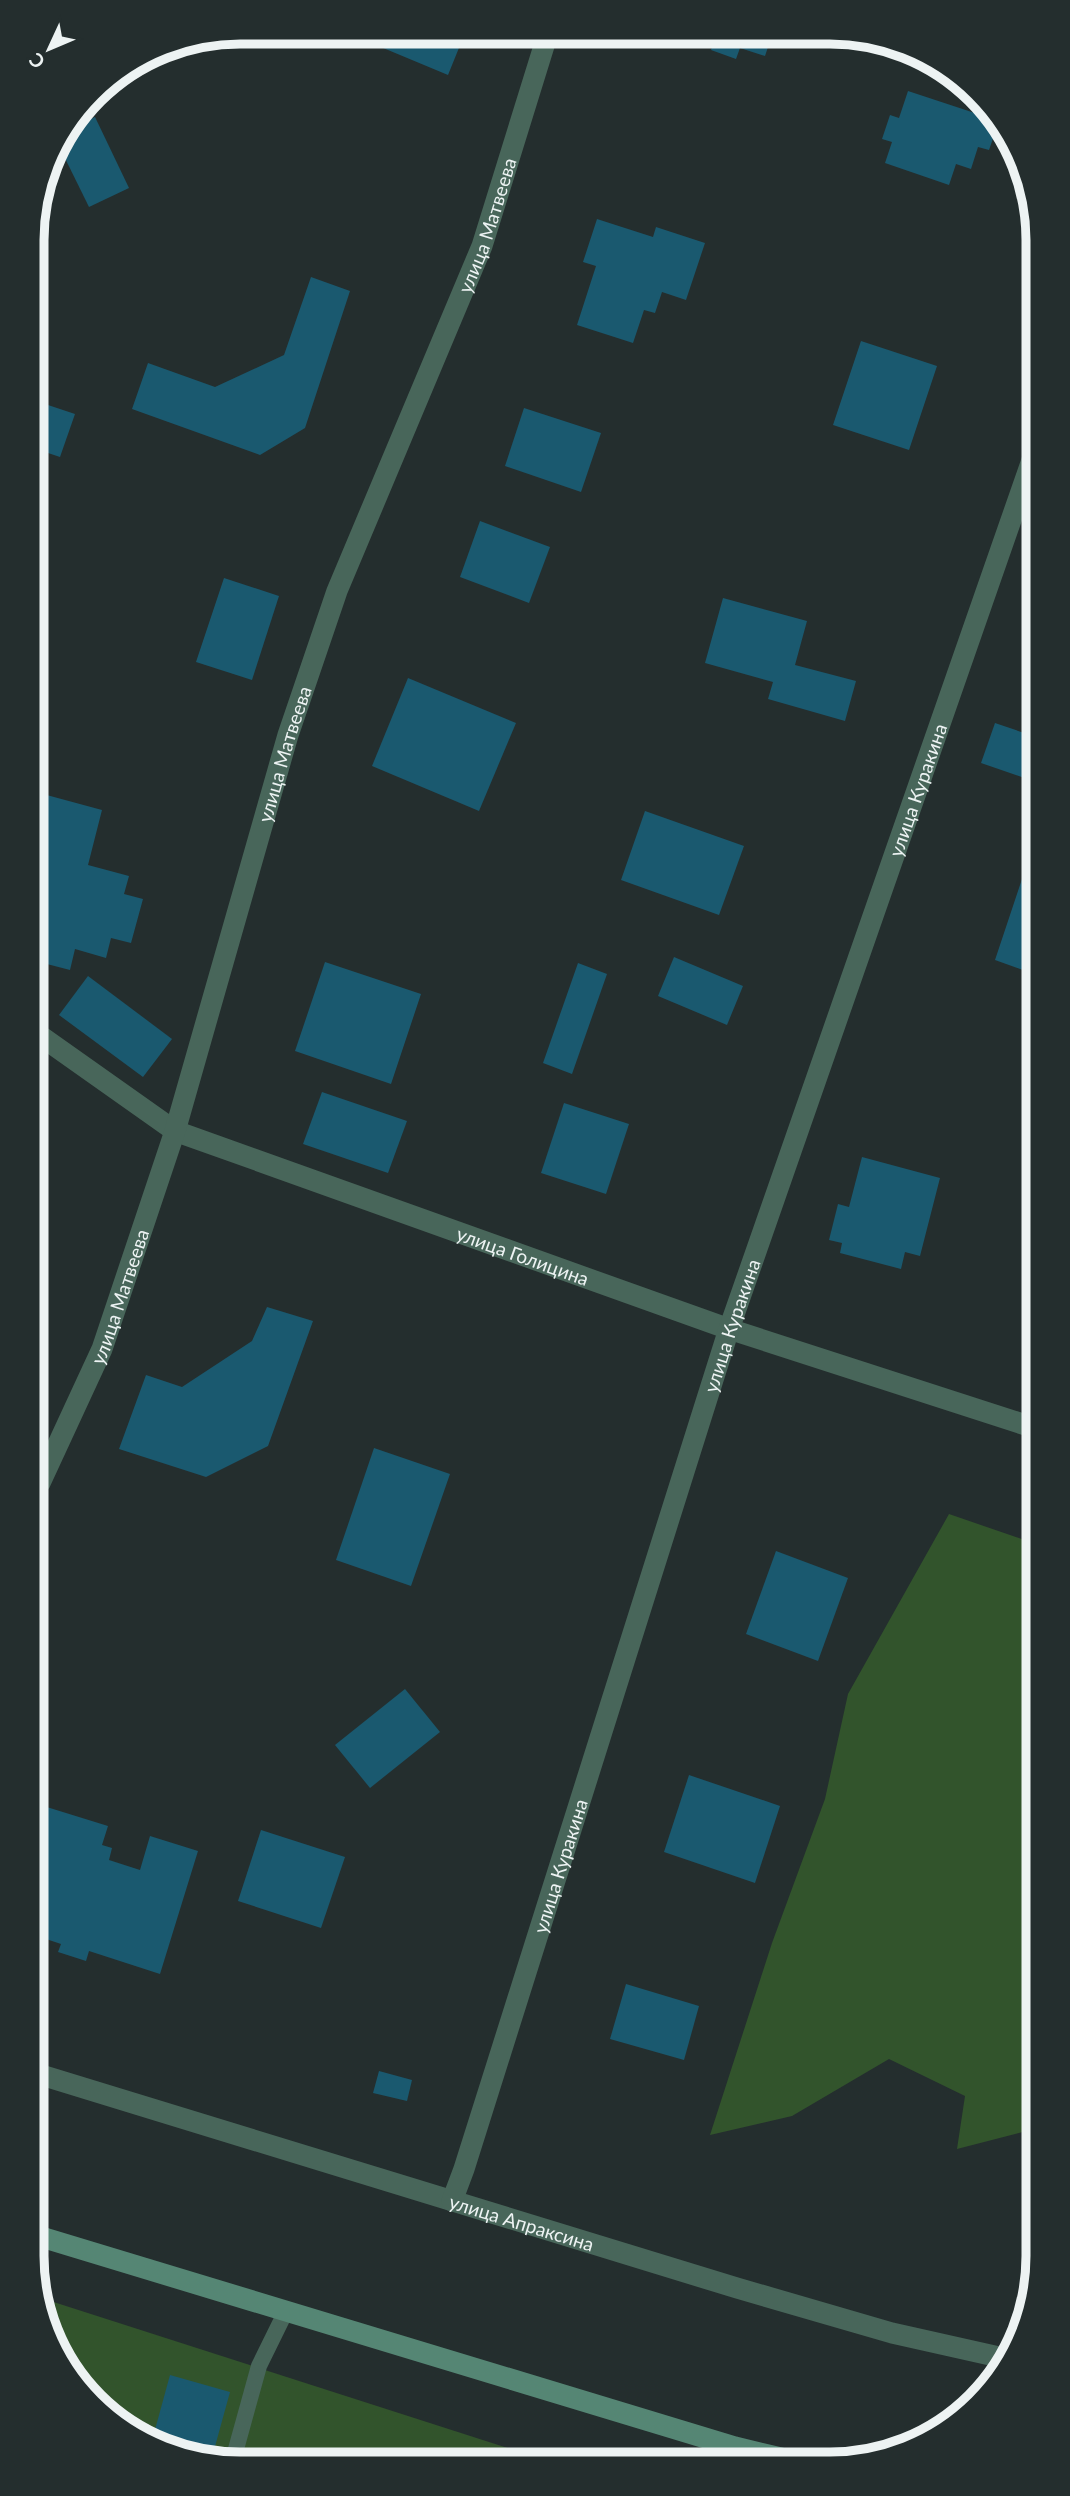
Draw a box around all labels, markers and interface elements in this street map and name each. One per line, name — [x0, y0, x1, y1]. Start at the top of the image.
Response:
north arrow — [14, 14, 84, 84]
text: С — [23, 48, 49, 74]
street label: улица Матвеева — [452, 155, 520, 296]
street label: улица Матвеева — [252, 683, 315, 825]
street label: улица Куракина — [883, 720, 951, 859]
street label: улица Голицина — [454, 1221, 592, 1290]
street label: улица Матвеева — [85, 1226, 153, 1368]
street label: улица Куракина — [698, 1256, 764, 1395]
street label: улица Куракина — [528, 1796, 592, 1936]
street label: улица Апраксина — [447, 2189, 597, 2255]

